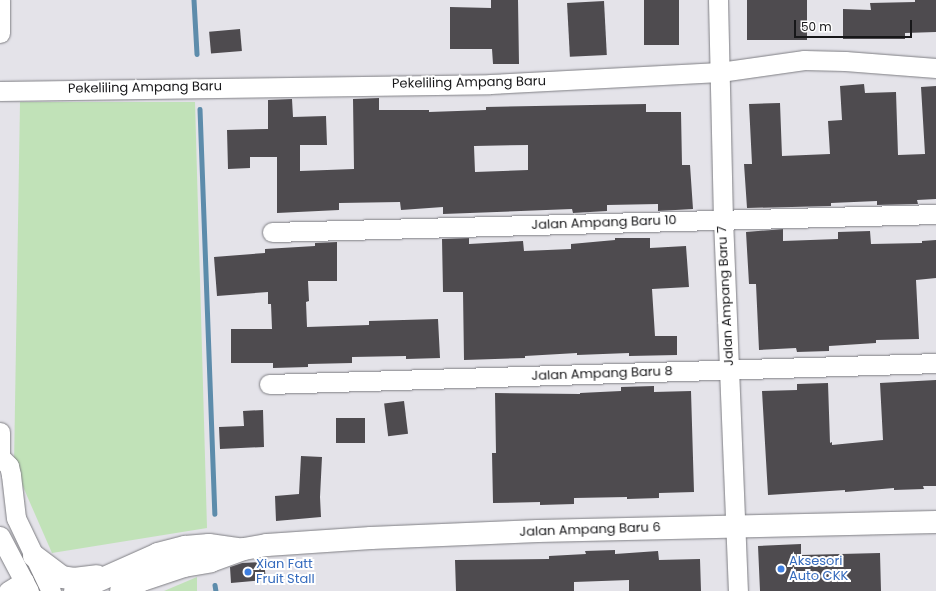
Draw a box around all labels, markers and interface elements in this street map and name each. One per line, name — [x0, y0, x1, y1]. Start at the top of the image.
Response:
scale bar — [796, 12, 914, 38]
text: 50 m — [801, 18, 832, 35]
street label: Pekeliling Ampang Baru — [392, 74, 546, 92]
street label: Pekeliling Ampang Baru — [68, 79, 222, 97]
street label: Jalan Ampang Baru 10 — [531, 213, 677, 233]
street label: Jalan Ampang Baru 7 — [715, 226, 737, 366]
street label: Jalan Ampang Baru 8 — [531, 364, 673, 384]
street label: Jalan Ampang Baru 6 — [519, 520, 661, 540]
place label: Aksesori Auto CKK — [789, 554, 848, 585]
place label: Xian Fatt Fruit Stall — [256, 557, 315, 588]
marker: Aksesori Auto CKK — [776, 564, 786, 574]
marker: Xian Fatt Fruit Stall — [243, 567, 253, 577]

